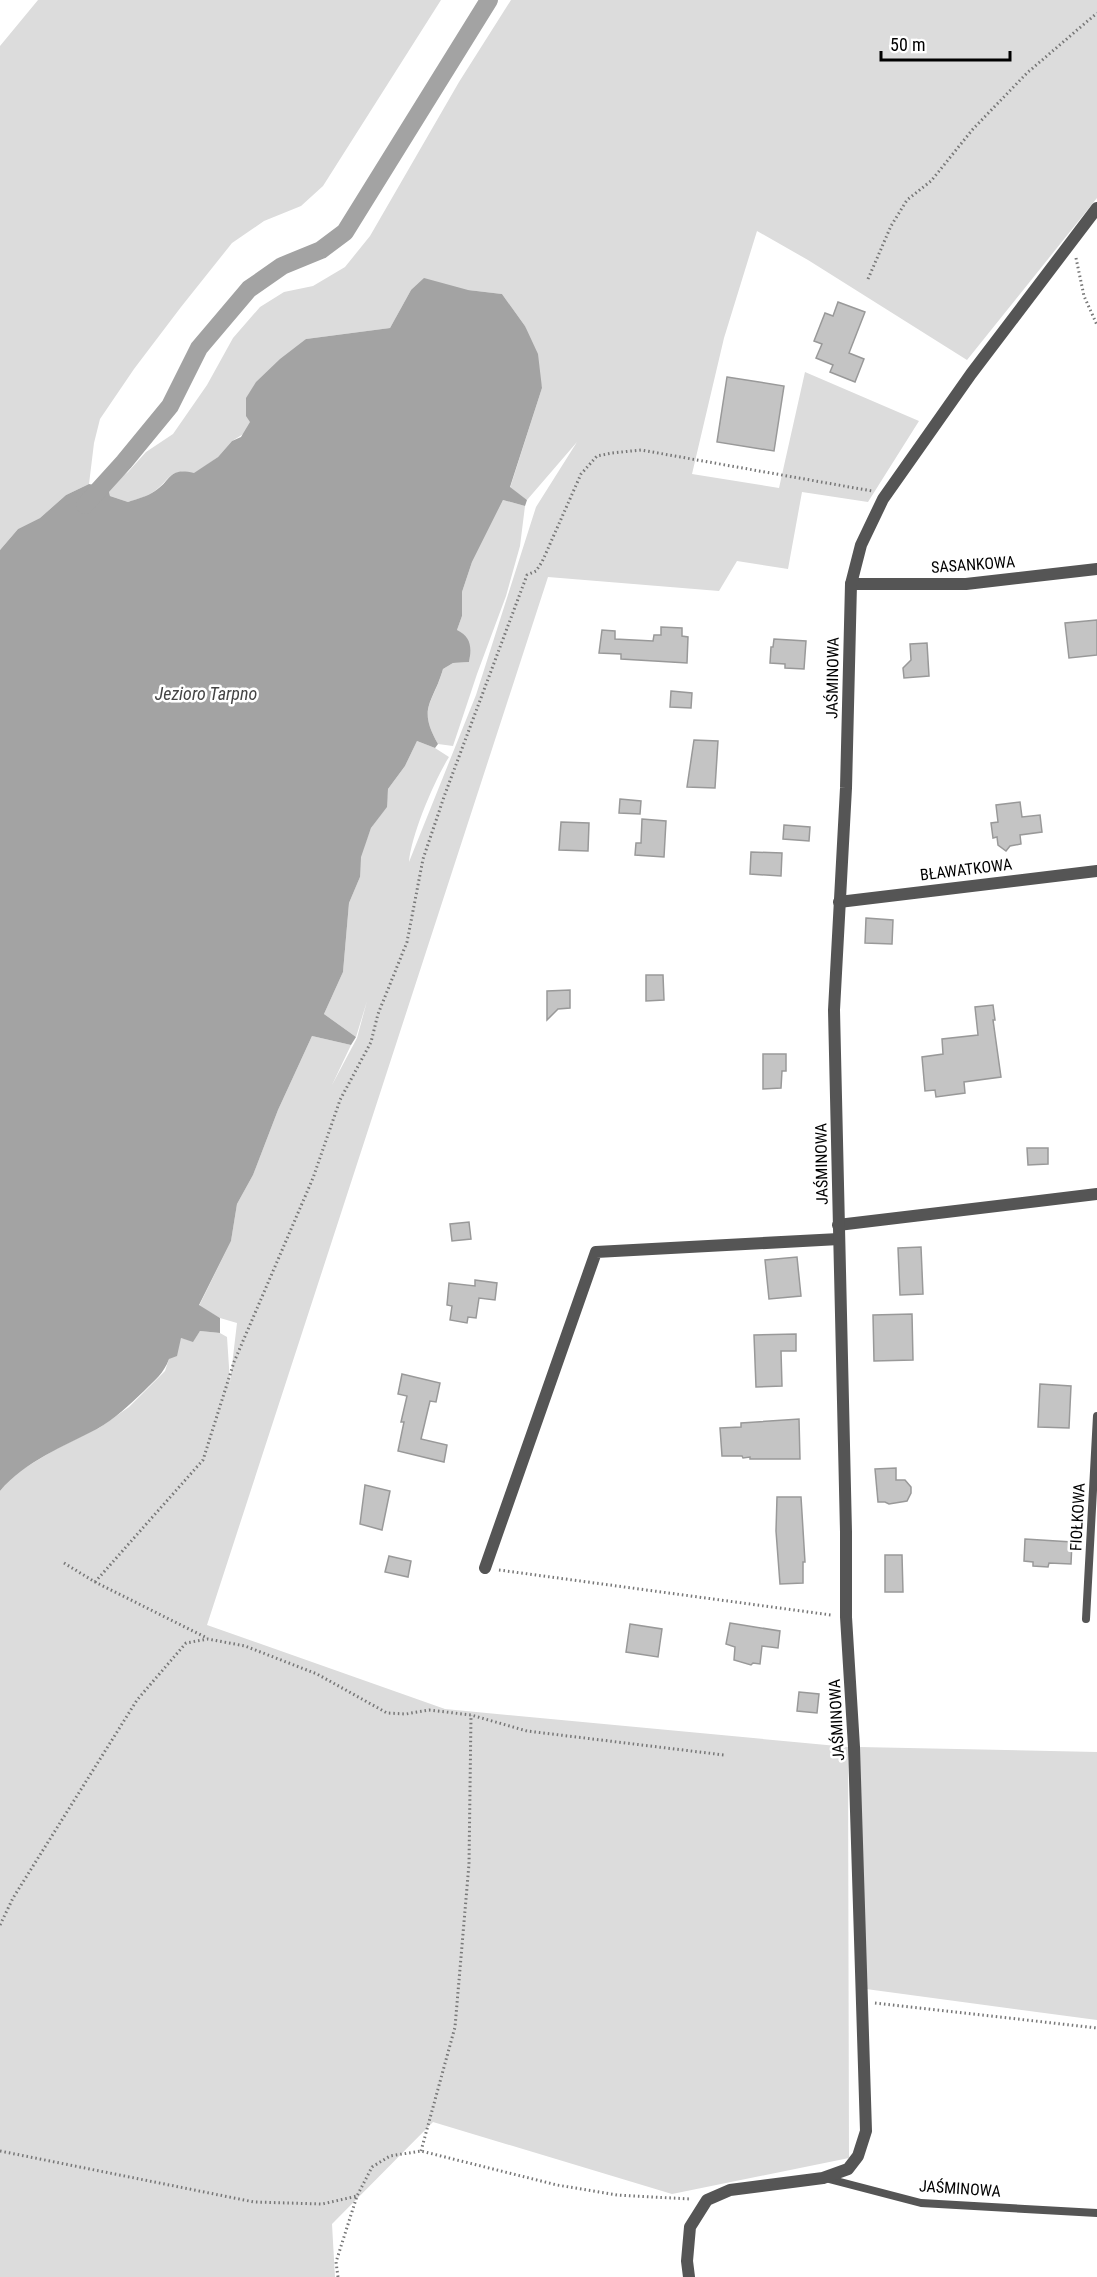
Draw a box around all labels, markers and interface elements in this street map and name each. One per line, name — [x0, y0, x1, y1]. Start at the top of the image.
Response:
scale bar — [881, 24, 1010, 62]
text: 50 m — [890, 34, 925, 55]
street label: SASANKOWA — [930, 552, 1016, 577]
street label: JAŚMINOWA — [822, 637, 843, 719]
water label: Jezioro Tarpno — [155, 683, 257, 704]
street label: BŁAWATKOWA — [919, 854, 1013, 885]
street label: JAŚMINOWA — [811, 1123, 832, 1205]
street label: FIOŁKOWA — [1066, 1483, 1089, 1552]
street label: JAŚMINOWA — [825, 1679, 848, 1761]
street label: JAŚMINOWA — [919, 2176, 1001, 2201]

